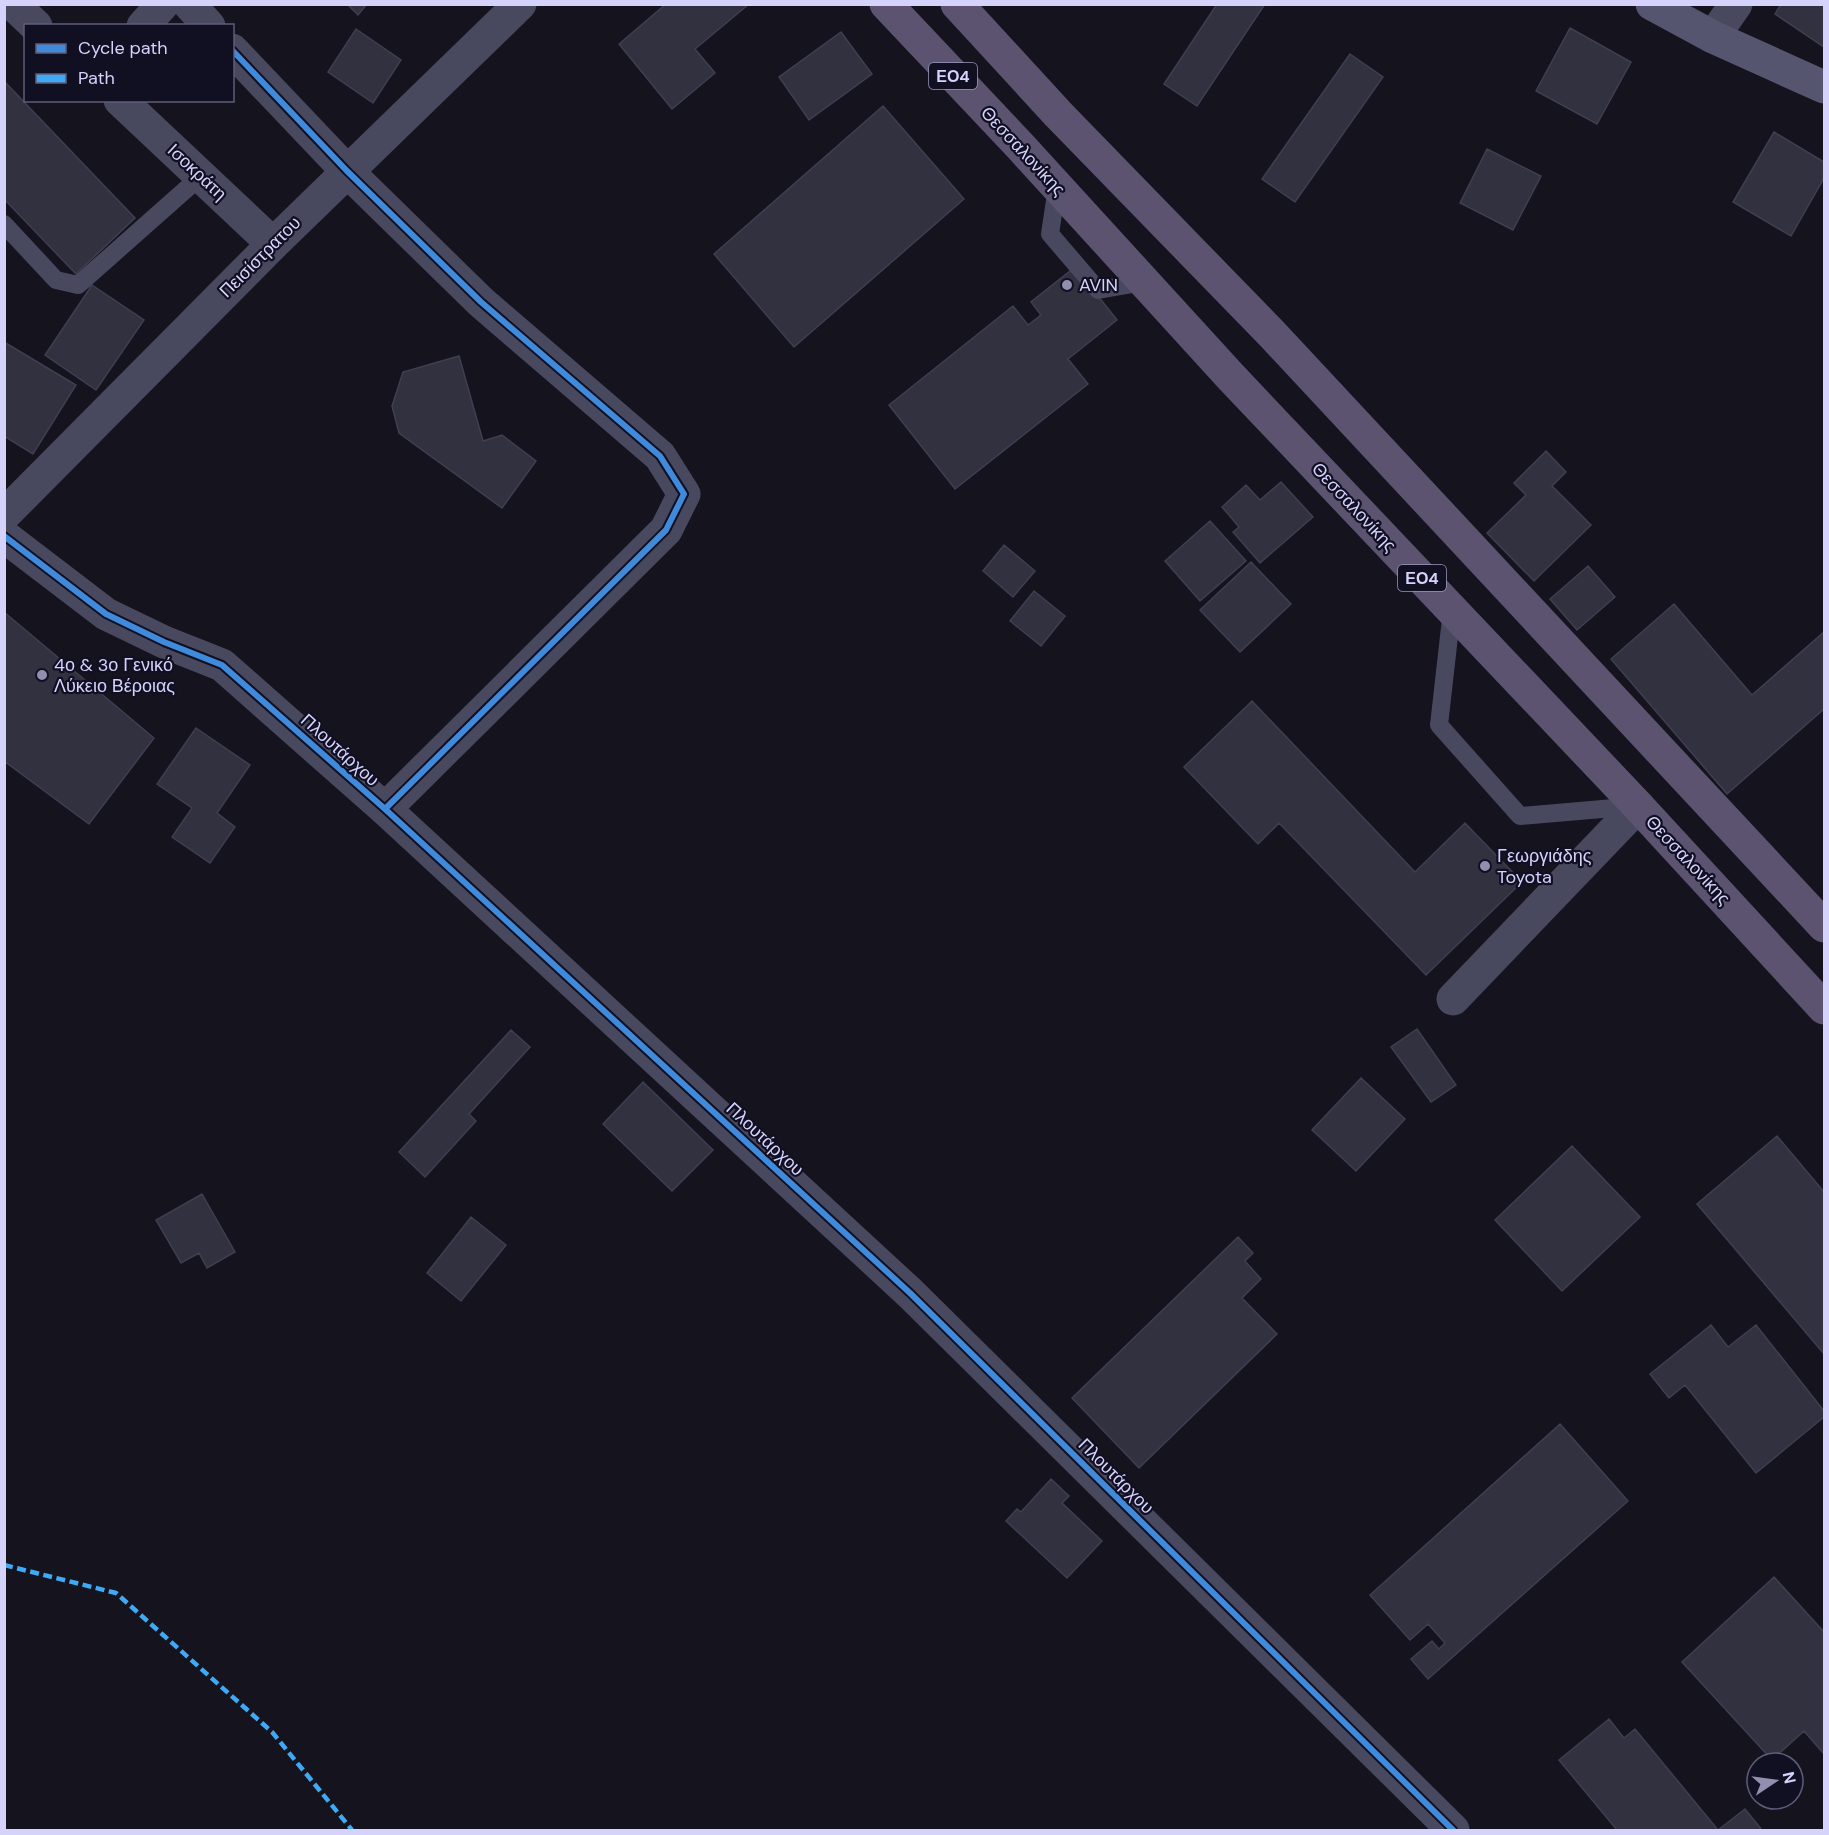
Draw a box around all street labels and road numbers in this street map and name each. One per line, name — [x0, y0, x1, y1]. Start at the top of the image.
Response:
road number: ΕΟ4 — [929, 63, 977, 89]
street label: Θεσσαλονίκης — [975, 101, 1071, 201]
street label: Ισοκράτη — [162, 138, 232, 206]
street label: Πεισίστρατου — [214, 211, 306, 303]
street label: Θεσσαλονίκης — [1306, 457, 1402, 557]
road number: ΕΟ4 — [1398, 565, 1446, 591]
street label: Πλουτάρχου — [296, 708, 384, 792]
street label: Θεσσαλονίκης — [1640, 810, 1736, 910]
street label: Πλουτάρχου — [721, 1097, 809, 1181]
street label: Πλουτάρχου — [1073, 1433, 1159, 1519]

